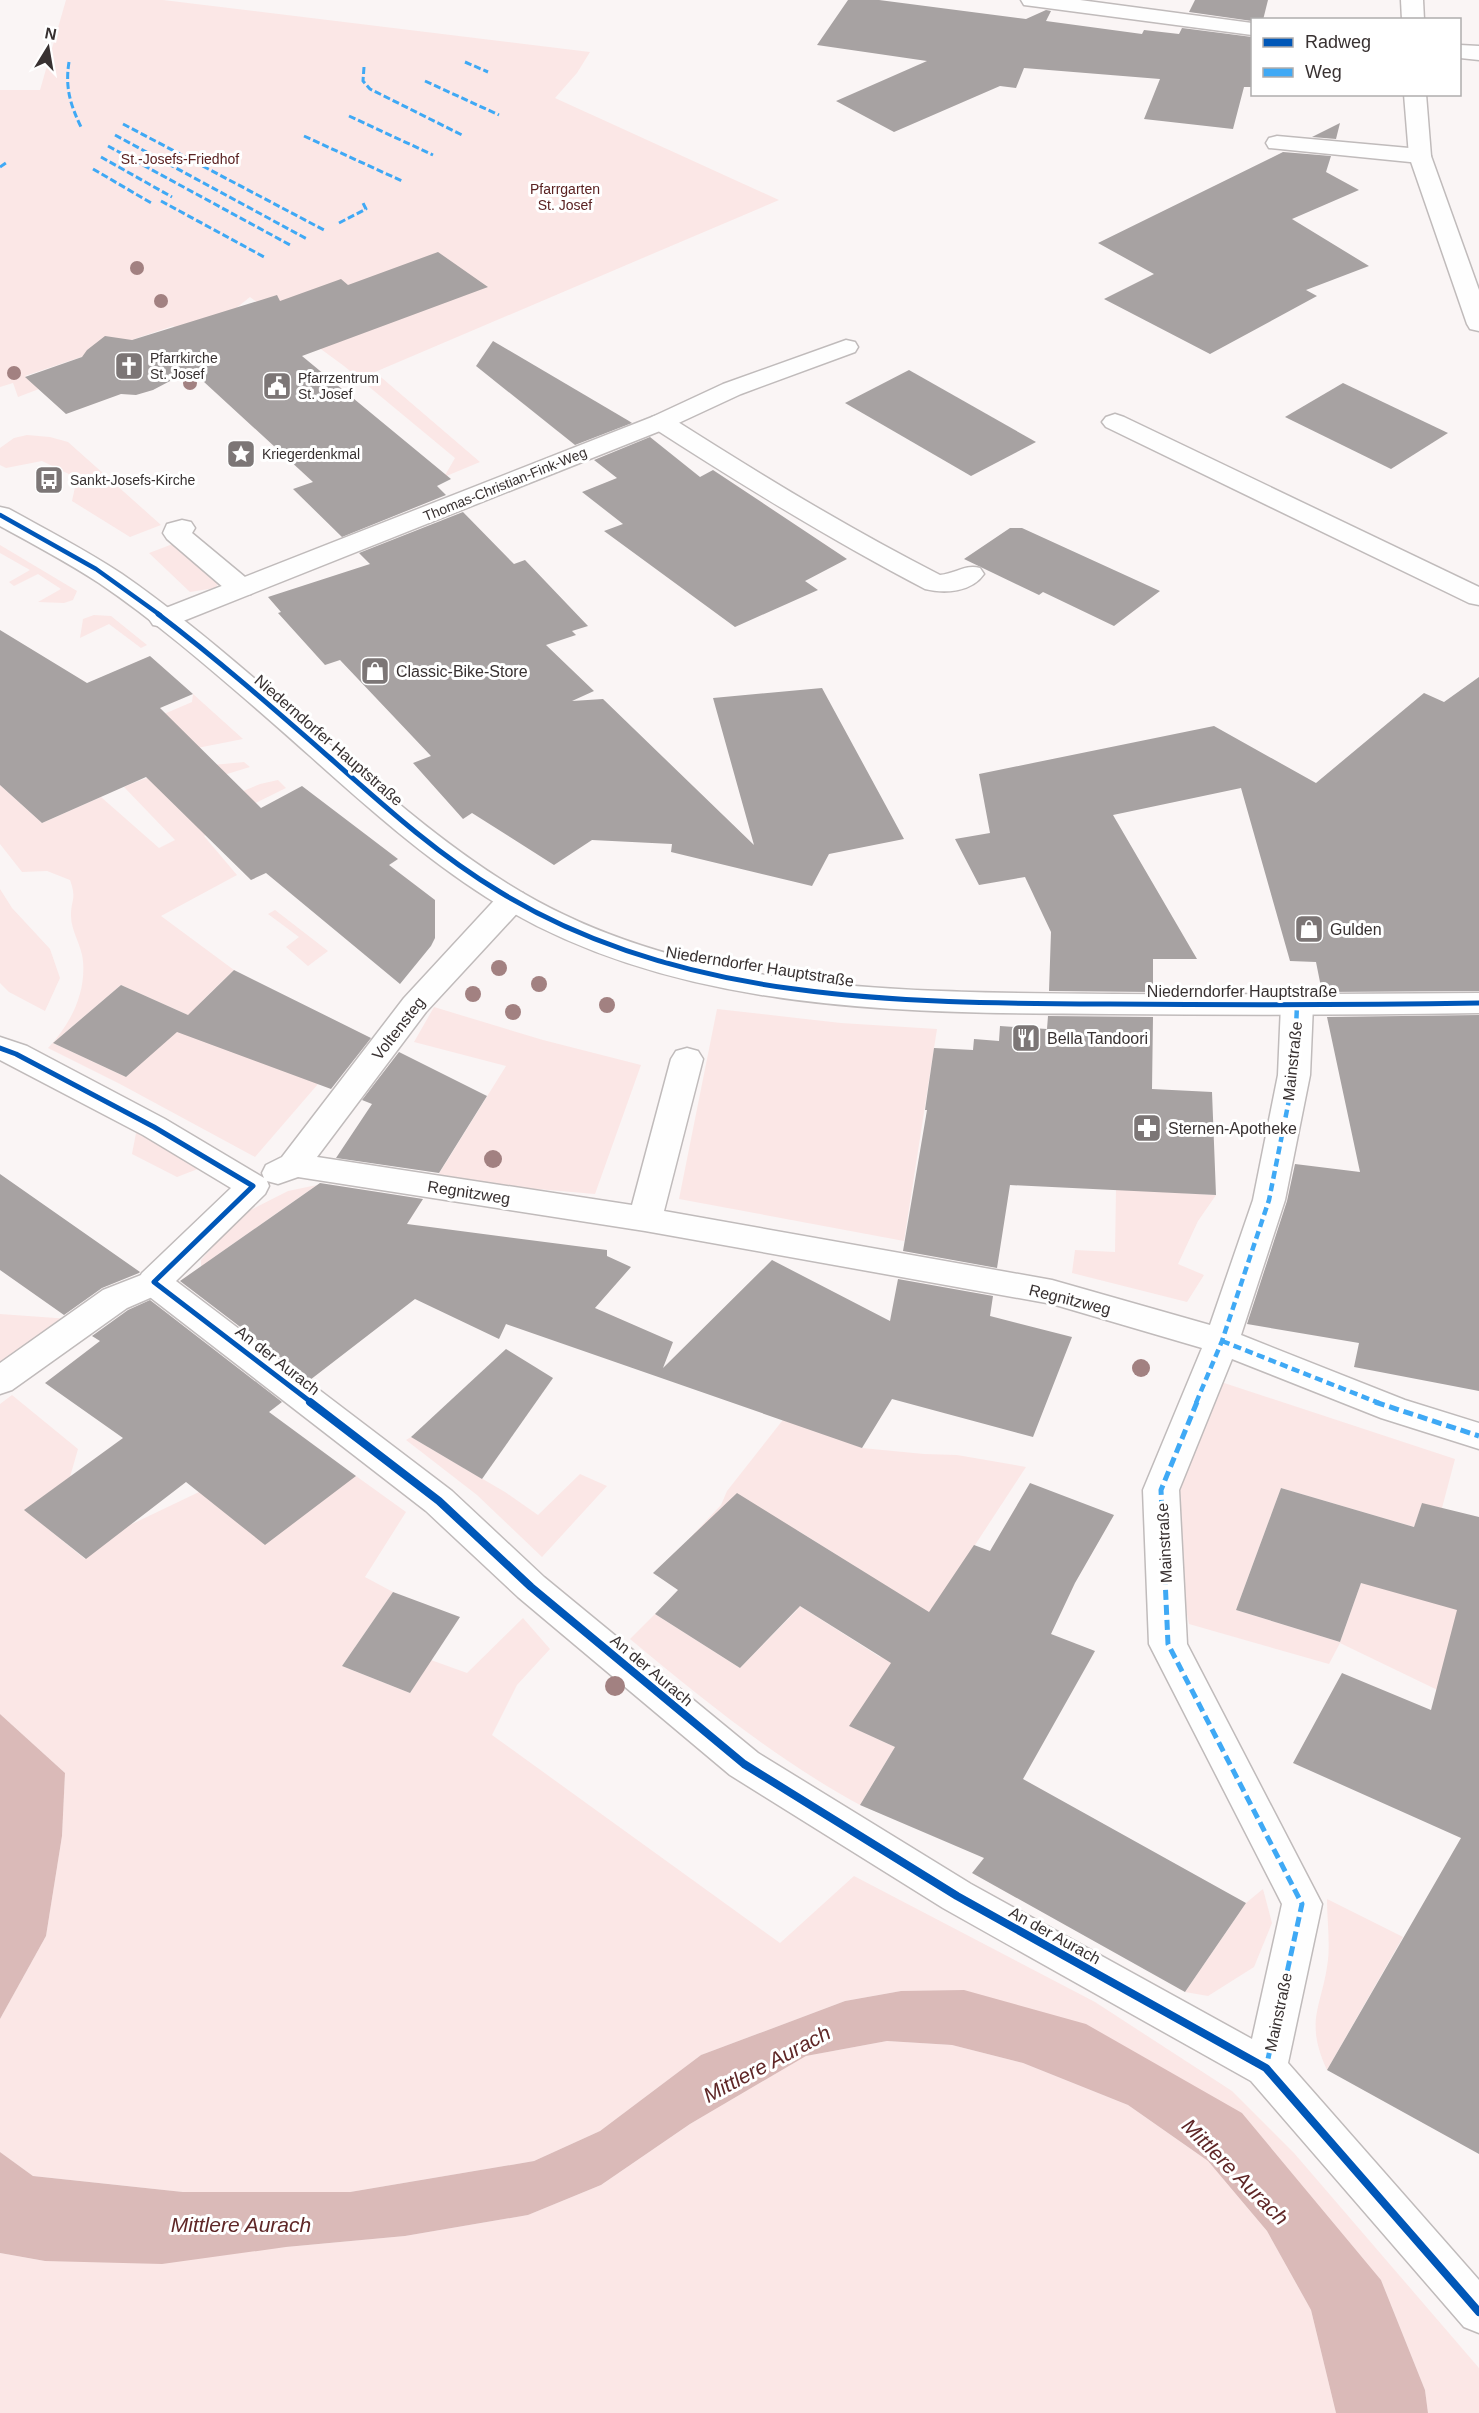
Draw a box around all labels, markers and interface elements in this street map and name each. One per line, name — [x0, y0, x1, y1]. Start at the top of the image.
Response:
north arrow — [18, 18, 78, 78]
legend — [1251, 18, 1461, 96]
text: N — [43, 24, 58, 43]
text: Radweg — [1305, 32, 1371, 52]
text: Weg — [1305, 62, 1342, 82]
park label: St.-Josefs-Friedhof — [121, 151, 239, 167]
park label: Pfarrgarten St. Josef — [530, 181, 600, 213]
church icon: Pfarrkirche St. Josef — [113, 350, 145, 382]
place label: Pfarrkirche St. Josef — [150, 350, 218, 382]
public building icon: Pfarrzentrum St. Josef — [261, 370, 293, 402]
place label: Pfarrzentrum St. Josef — [298, 370, 379, 402]
place icon: Kriegerdenkmal — [225, 438, 257, 470]
street label: Thomas-Christian-Fink-Weg — [421, 444, 589, 524]
place label: Kriegerdenkmal — [262, 446, 360, 462]
bus stop icon: Sankt-Josefs-Kirche — [33, 464, 65, 496]
place label: Sankt-Josefs-Kirche — [70, 472, 195, 488]
shop icon: Classic-Bike-Store — [359, 655, 391, 687]
place label: Classic-Bike-Store — [396, 663, 528, 680]
street label: Niederndorfer Hauptstraße — [251, 672, 406, 809]
shop icon: Gulden — [1293, 913, 1325, 945]
place label: Gulden — [1330, 921, 1382, 938]
street label: Niederndorfer Hauptstraße — [665, 943, 855, 990]
street label: Niederndorfer Hauptstraße — [1147, 983, 1337, 1000]
street label: Voltensteg — [369, 994, 428, 1063]
street label: Mainstraße — [1280, 1020, 1305, 1102]
restaurant icon: Bella Tandoori — [1010, 1022, 1042, 1054]
place label: Bella Tandoori — [1047, 1030, 1148, 1047]
pharmacy icon: Sternen-Apotheke — [1131, 1112, 1163, 1144]
place label: Sternen-Apotheke — [1168, 1120, 1297, 1137]
street label: Regnitzweg — [426, 1178, 512, 1207]
street label: Regnitzweg — [1027, 1281, 1112, 1318]
street label: An der Aurach — [233, 1322, 323, 1398]
street label: Mainstraße — [1154, 1502, 1175, 1583]
street label: An der Aurach — [607, 1631, 696, 1709]
street label: An der Aurach — [1006, 1903, 1103, 1967]
street label: Mainstraße — [1262, 1971, 1295, 2053]
water label: Mittlere Aurach — [699, 2020, 834, 2107]
water label: Mittlere Aurach — [1178, 2114, 1293, 2229]
water label: Mittlere Aurach — [171, 2213, 311, 2236]

